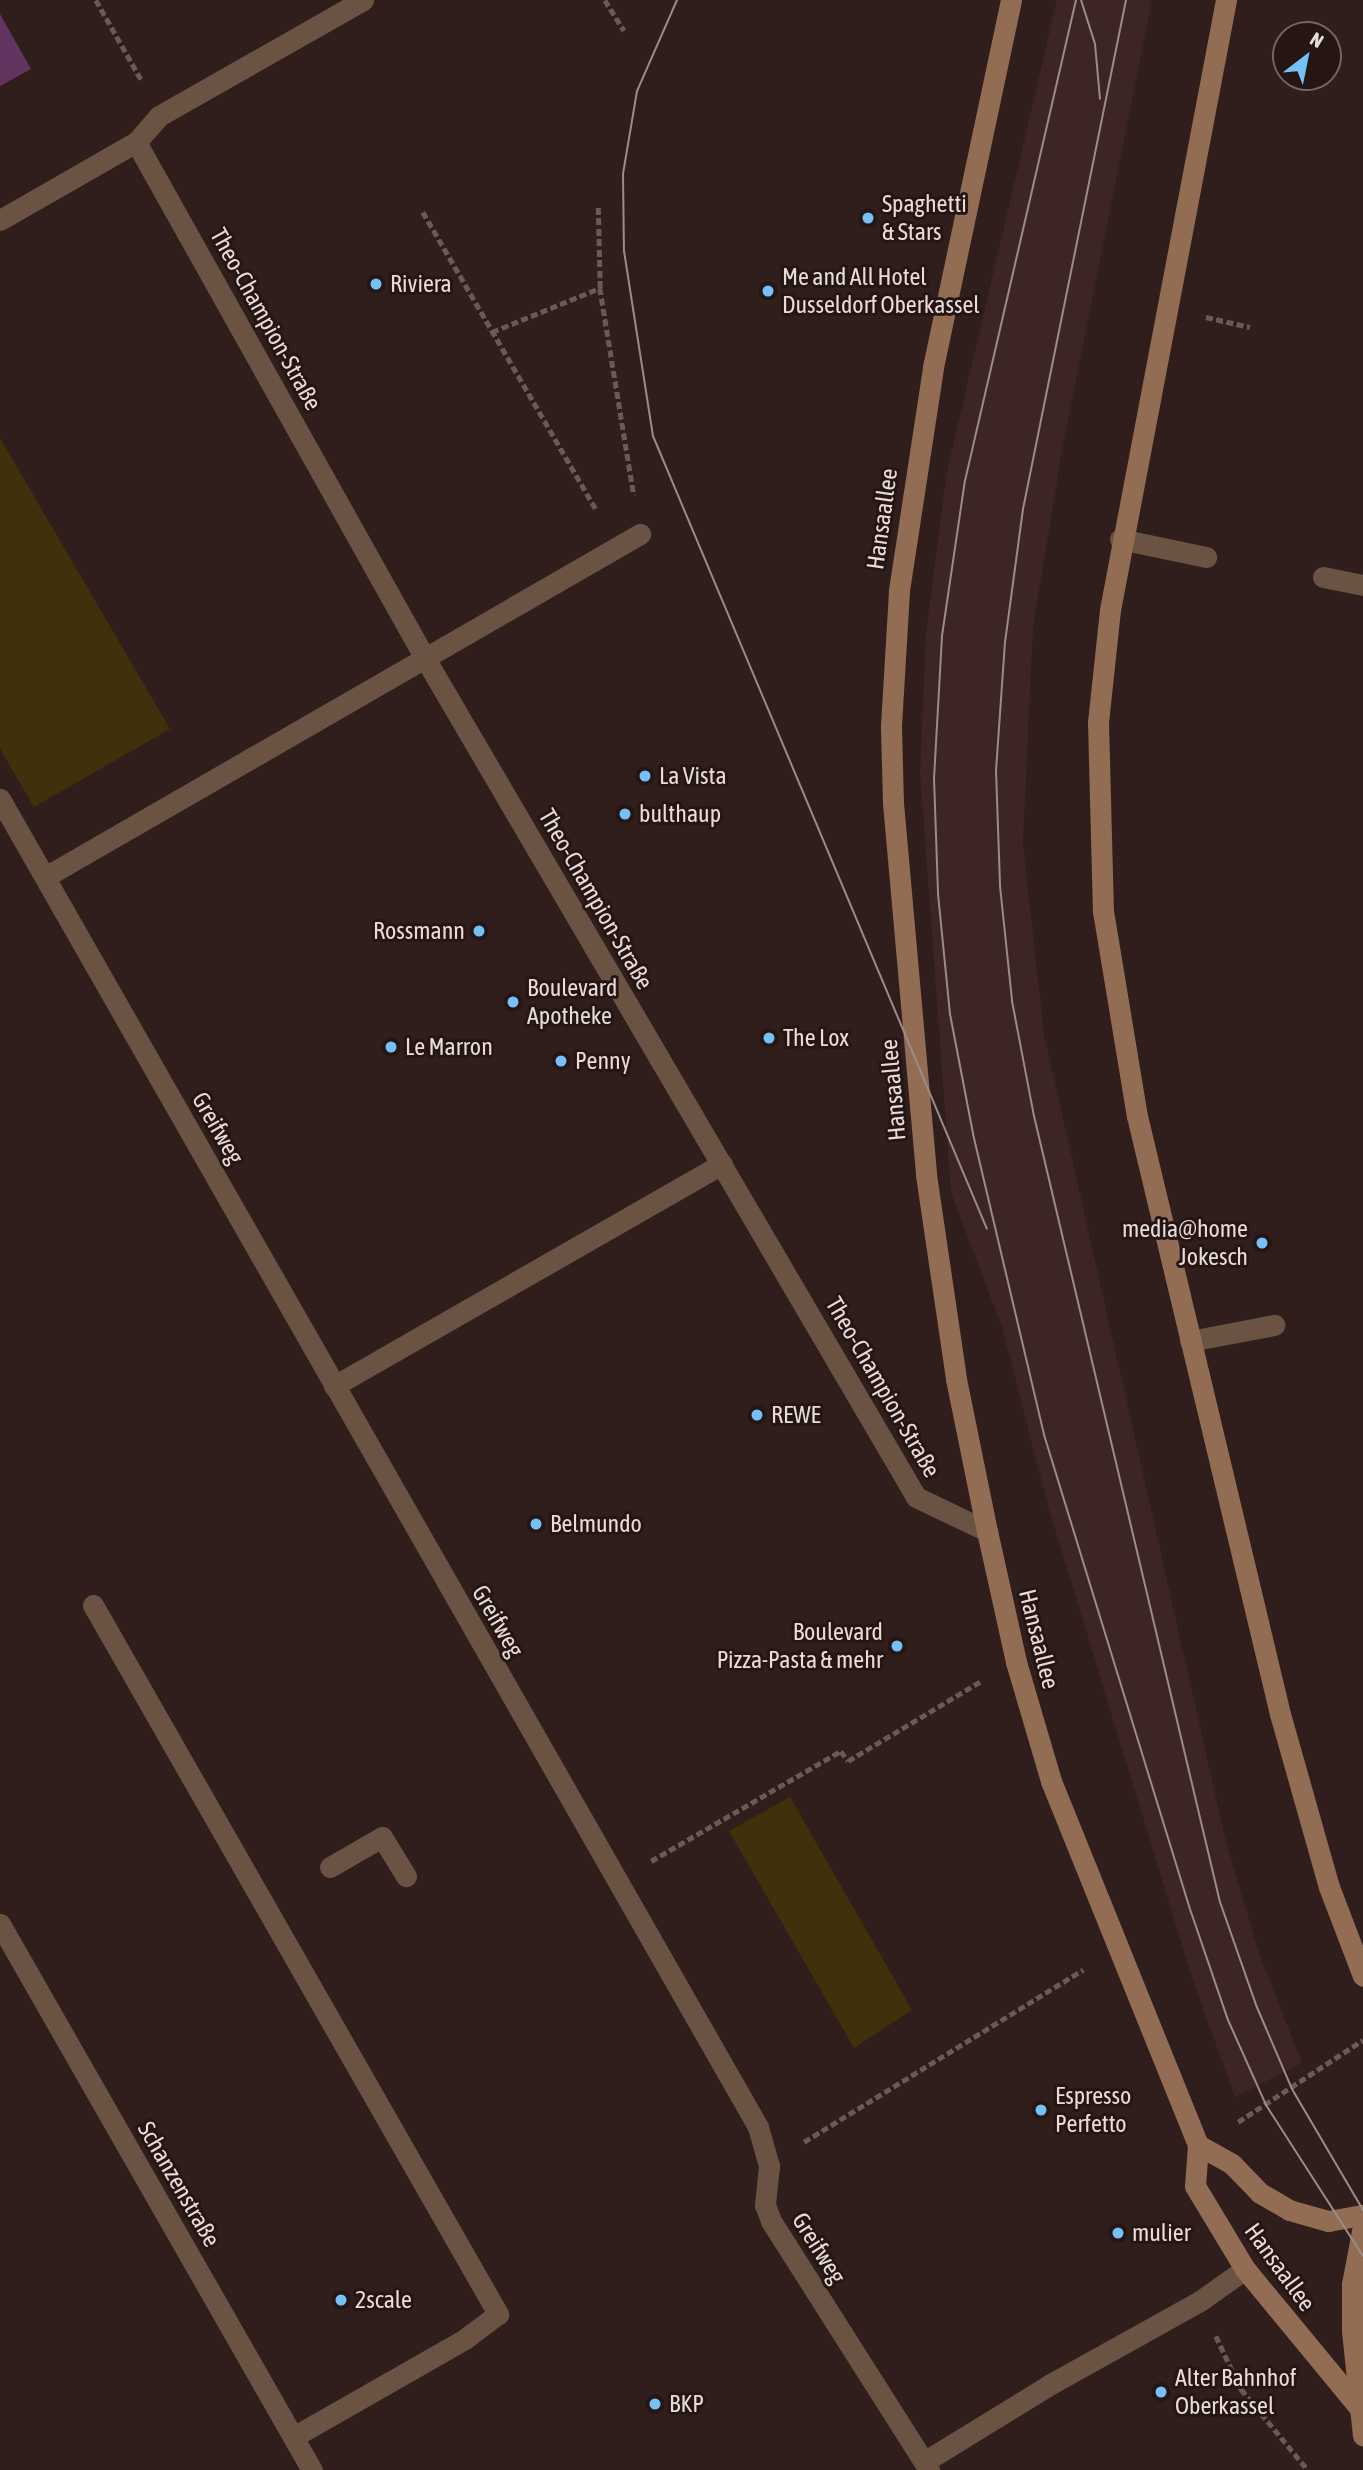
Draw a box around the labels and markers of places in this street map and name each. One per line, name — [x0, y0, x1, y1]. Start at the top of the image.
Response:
place label: Spaghetti & Stars — [882, 190, 967, 246]
marker: Spaghetti & Stars — [860, 210, 876, 226]
place label: Me and All Hotel Dusseldorf Oberkassel — [782, 263, 980, 319]
place label: Riviera — [390, 270, 452, 298]
marker: Riviera — [368, 276, 384, 292]
marker: Me and All Hotel Dusseldorf Oberkassel — [760, 283, 776, 299]
place label: La Vista — [659, 762, 727, 790]
marker: La Vista — [637, 768, 653, 784]
place label: bulthaup — [639, 800, 721, 828]
marker: bulthaup — [617, 806, 633, 822]
place label: Rossmann — [373, 917, 465, 945]
marker: Rossmann — [471, 923, 487, 939]
place label: Boulevard Apotheke — [527, 974, 617, 1030]
marker: Boulevard Apotheke — [505, 994, 521, 1010]
place label: The Lox — [783, 1024, 849, 1052]
marker: The Lox — [761, 1030, 777, 1046]
place label: Le Marron — [405, 1033, 493, 1061]
marker: Le Marron — [383, 1039, 399, 1055]
place label: Penny — [575, 1047, 631, 1075]
marker: Penny — [553, 1053, 569, 1069]
place label: media@home Jokesch — [1122, 1215, 1248, 1271]
marker: media@home Jokesch — [1254, 1235, 1270, 1251]
place label: REWE — [771, 1401, 821, 1429]
marker: REWE — [749, 1407, 765, 1423]
place label: Belmundo — [550, 1510, 642, 1538]
marker: Belmundo — [528, 1516, 544, 1532]
place label: Boulevard Pizza-Pasta & mehr — [717, 1618, 883, 1674]
marker: Boulevard Pizza-Pasta & mehr — [889, 1638, 905, 1654]
place label: Espresso Perfetto — [1055, 2082, 1131, 2138]
marker: Espresso Perfetto — [1033, 2102, 1049, 2118]
place label: mulier — [1132, 2219, 1191, 2247]
marker: mulier — [1110, 2225, 1126, 2241]
place label: 2scale — [355, 2286, 412, 2314]
marker: 2scale — [333, 2292, 349, 2308]
place label: Alter Bahnhof Oberkassel — [1175, 2364, 1296, 2420]
marker: Alter Bahnhof Oberkassel — [1153, 2384, 1169, 2400]
place label: BKP — [669, 2390, 704, 2418]
marker: BKP — [647, 2396, 663, 2412]

